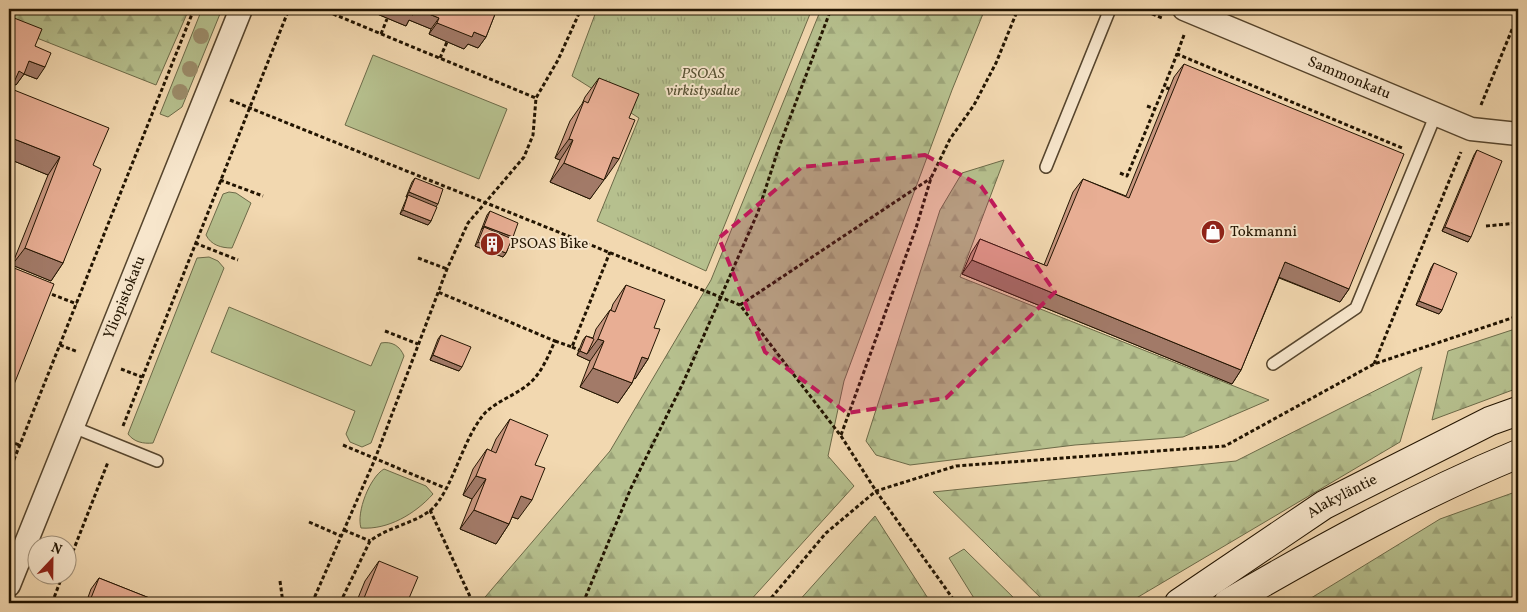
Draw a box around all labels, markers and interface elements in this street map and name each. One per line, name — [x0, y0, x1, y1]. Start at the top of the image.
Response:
street label: Sammonkatu — [1304, 51, 1394, 105]
park label: PSOAS virkistysalue — [666, 64, 740, 102]
shop icon: Tokmanni — [1200, 219, 1226, 245]
place label: Tokmanni — [1230, 222, 1297, 243]
building icon: PSOAS Bike — [479, 231, 505, 257]
place label: PSOAS Bike — [510, 234, 588, 255]
street label: Yliopistokatu — [99, 253, 151, 342]
street label: Alakyläntie — [1303, 469, 1381, 524]
north arrow — [28, 534, 78, 584]
text: N — [48, 539, 65, 560]

